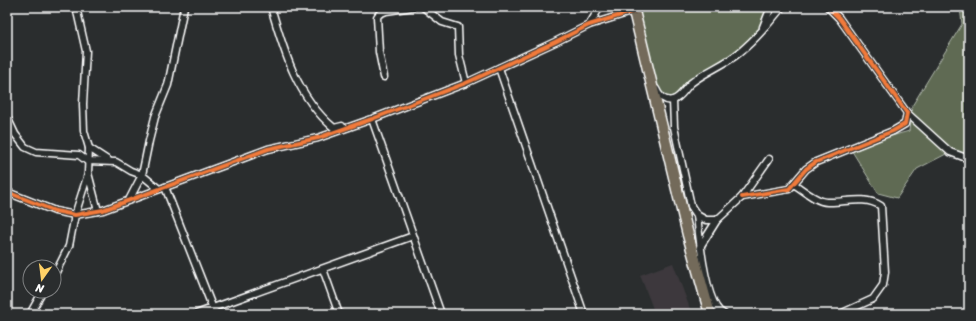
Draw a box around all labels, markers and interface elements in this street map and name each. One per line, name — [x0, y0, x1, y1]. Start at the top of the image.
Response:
north arrow — [22, 259, 62, 299]
text: N — [33, 278, 47, 299]

